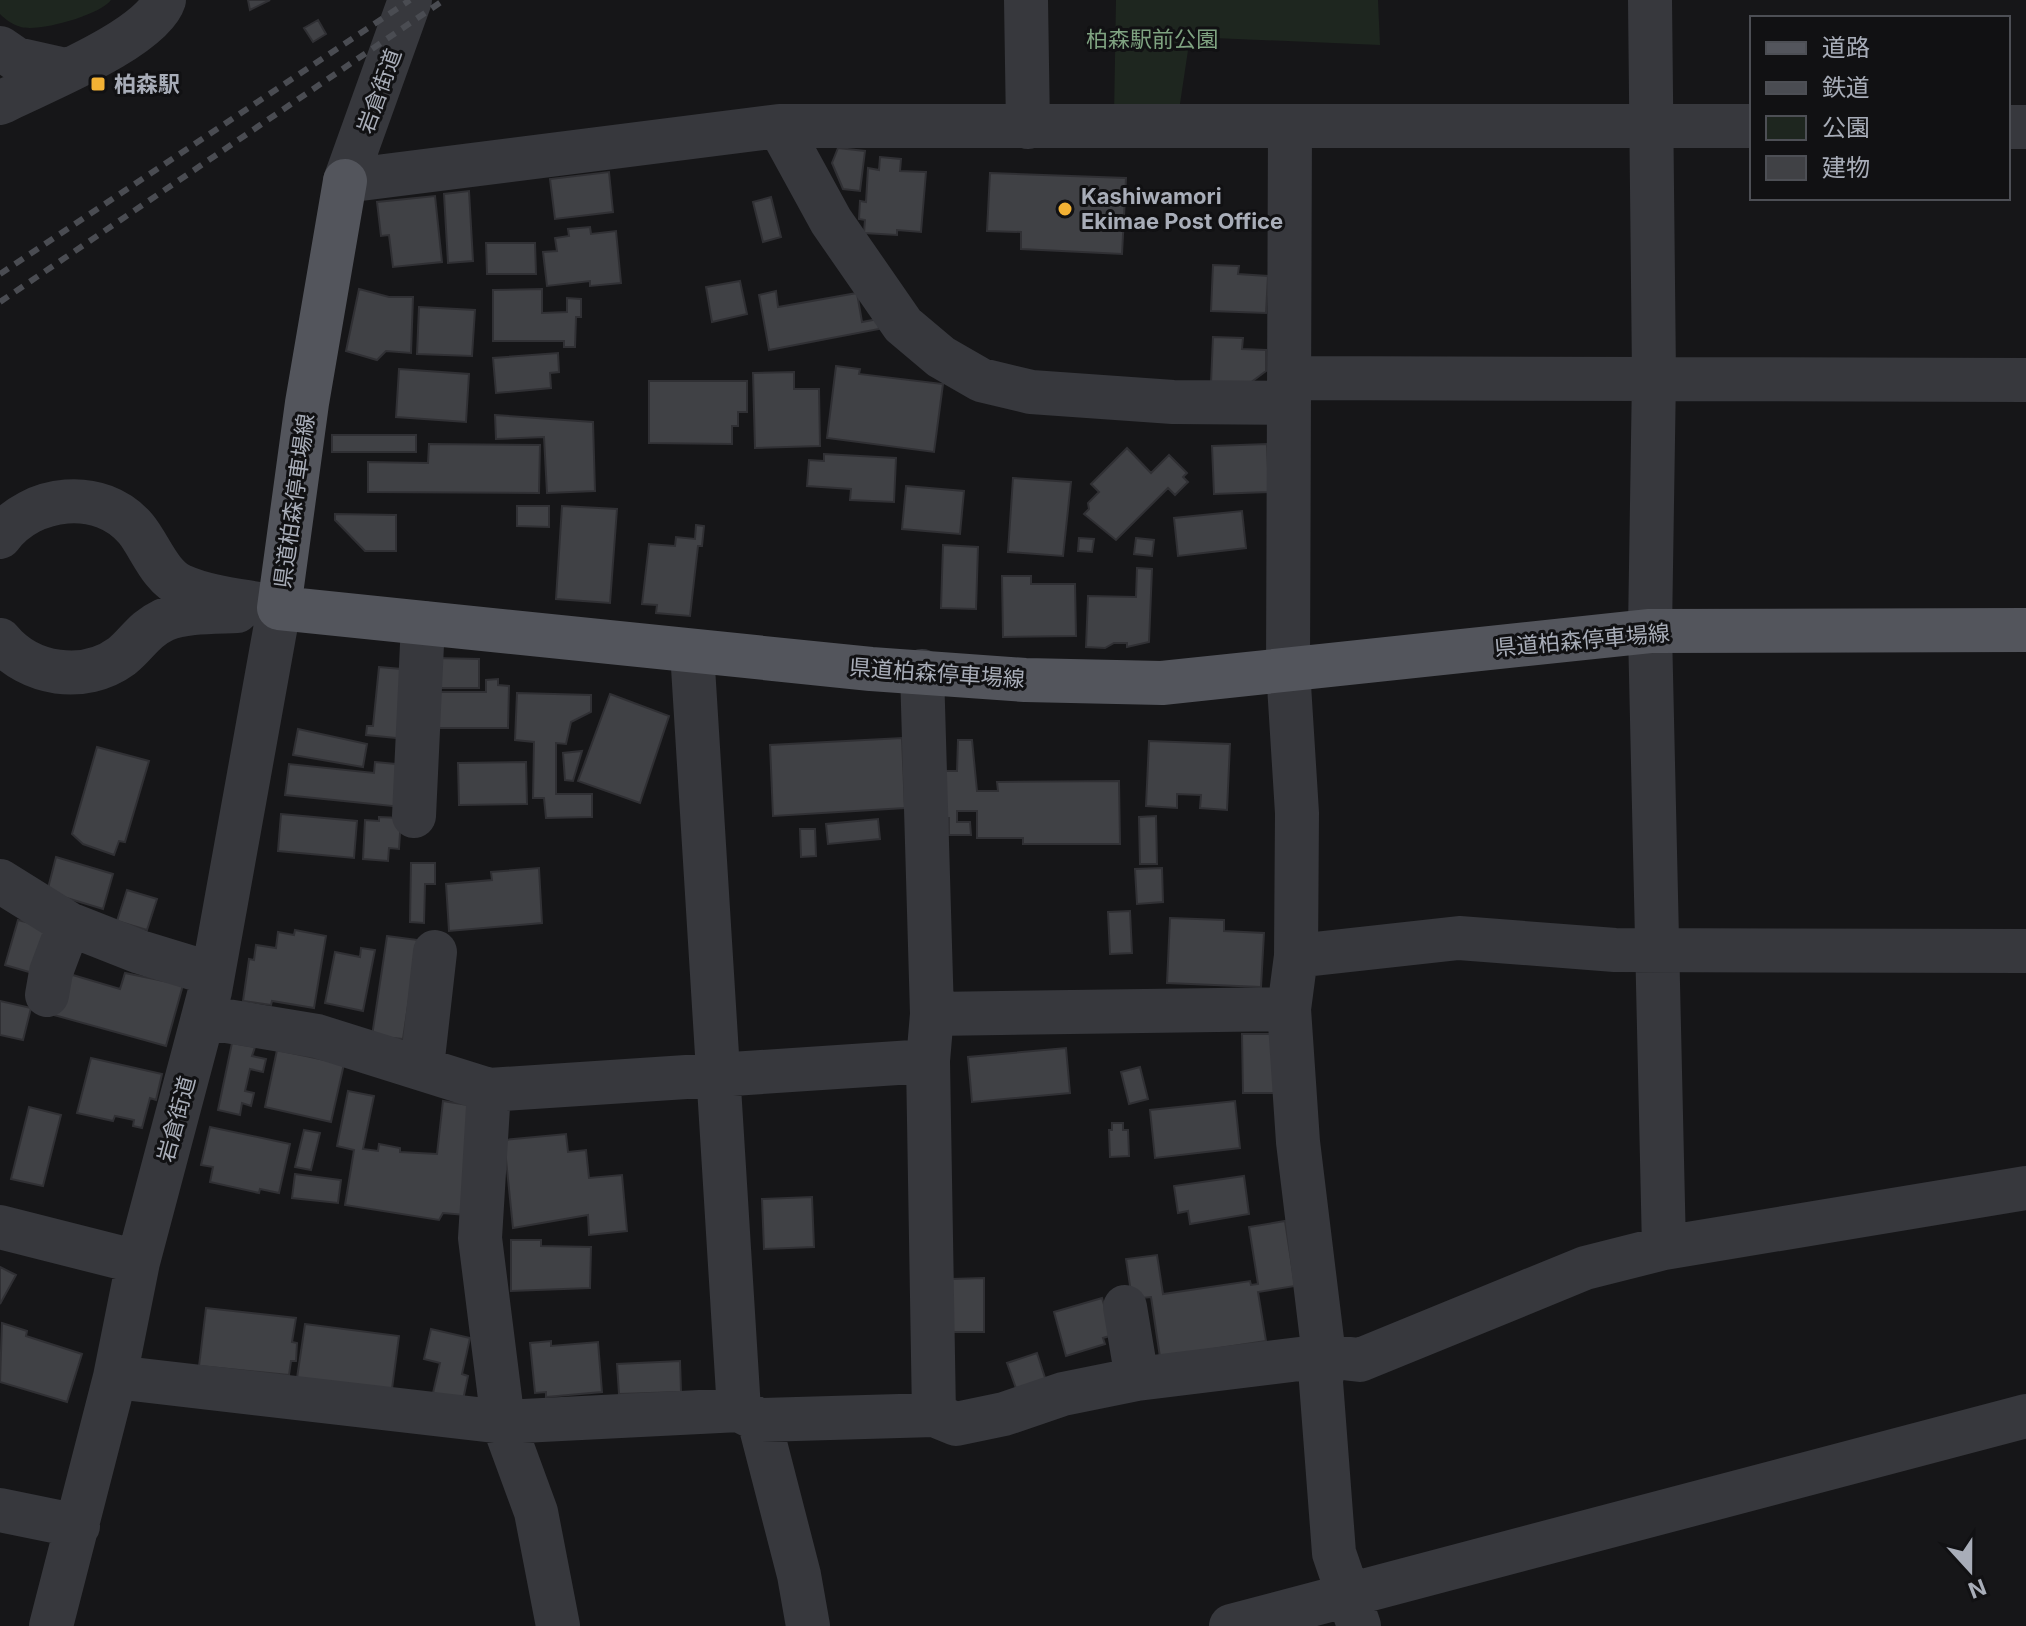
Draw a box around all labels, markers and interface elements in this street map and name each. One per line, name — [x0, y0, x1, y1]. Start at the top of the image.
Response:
legend — [1750, 16, 2010, 200]
park label: 柏森駅前公園 — [1086, 26, 1218, 52]
text: 道路 — [1822, 33, 1870, 62]
street label: 岩倉街道 — [352, 45, 406, 137]
place label: 柏森駅 — [114, 71, 180, 97]
text: 鉄道 — [1822, 73, 1870, 102]
marker: 柏森駅 — [89, 75, 107, 93]
text: 公園 — [1822, 113, 1870, 142]
text: 建物 — [1822, 153, 1870, 182]
place label: Kashiwamori Ekimae Post Office — [1081, 183, 1283, 234]
marker: Kashiwamori Ekimae Post Office — [1056, 200, 1074, 218]
street label: 県道柏森停車場線 — [269, 412, 319, 590]
street label: 県道柏森停車場線 — [1493, 619, 1671, 661]
street label: 県道柏森停車場線 — [848, 654, 1026, 692]
street label: 岩倉街道 — [152, 1073, 200, 1165]
north arrow — [1930, 1530, 2010, 1610]
text: N — [1965, 1574, 1990, 1604]

